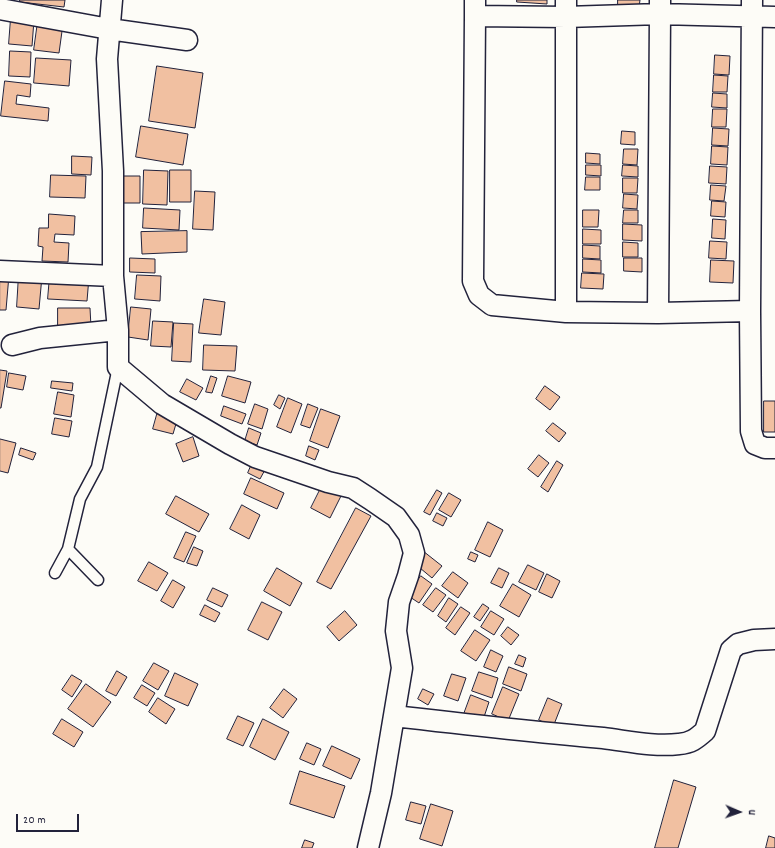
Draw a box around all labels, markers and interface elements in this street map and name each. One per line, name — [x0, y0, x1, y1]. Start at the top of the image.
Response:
north arrow — [719, 792, 759, 832]
scale bar — [18, 806, 81, 832]
text: U — [743, 809, 759, 815]
text: 20 m — [23, 812, 46, 829]

